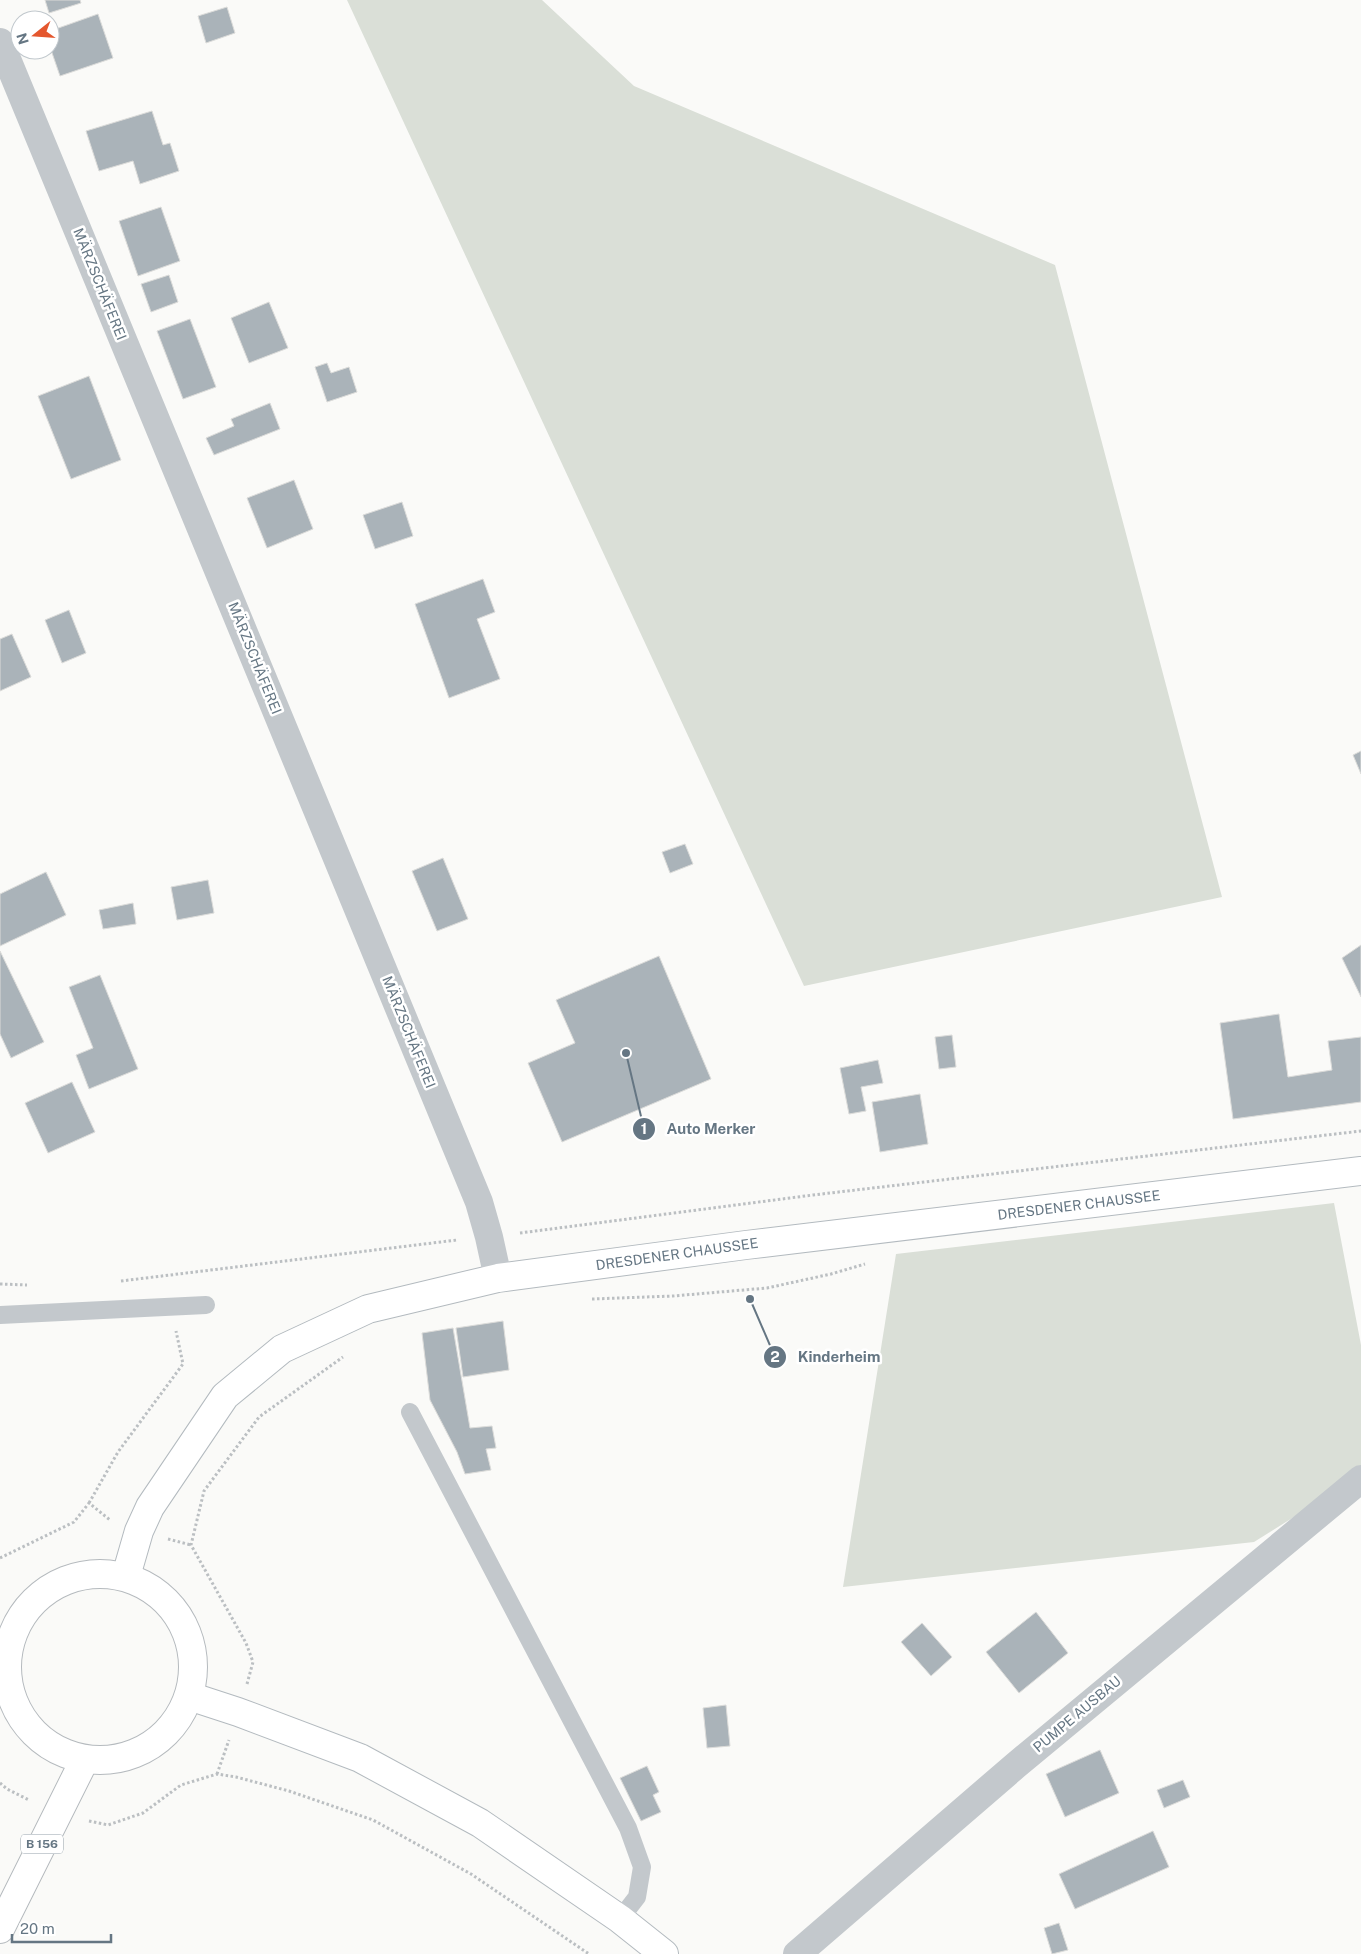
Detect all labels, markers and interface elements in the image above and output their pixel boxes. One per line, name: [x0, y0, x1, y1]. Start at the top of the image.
north arrow: [10, 10, 60, 60]
text: N: [13, 31, 32, 46]
street label: MÄRZSCHÄFEREI: [70, 225, 132, 342]
street label: MÄRZSCHÄFEREI: [225, 599, 287, 716]
street label: MÄRZSCHÄFEREI: [379, 973, 441, 1090]
callout: Auto Merker: [632, 1114, 766, 1144]
text: 1: [641, 1120, 647, 1137]
text: Auto Merker: [666, 1120, 756, 1137]
street label: DRESDENER CHAUSSEE: [997, 1187, 1161, 1223]
street label: DRESDENER CHAUSSEE: [595, 1235, 759, 1273]
callout: Kinderheim: [762, 1342, 890, 1372]
text: 2: [770, 1348, 780, 1365]
text: Kinderheim: [798, 1348, 880, 1365]
street label: PUMPE AUSBAU: [1030, 1673, 1124, 1755]
road number: B 156: [21, 1835, 63, 1854]
scale bar: [12, 1912, 111, 1944]
text: 20 m: [20, 1920, 55, 1937]

